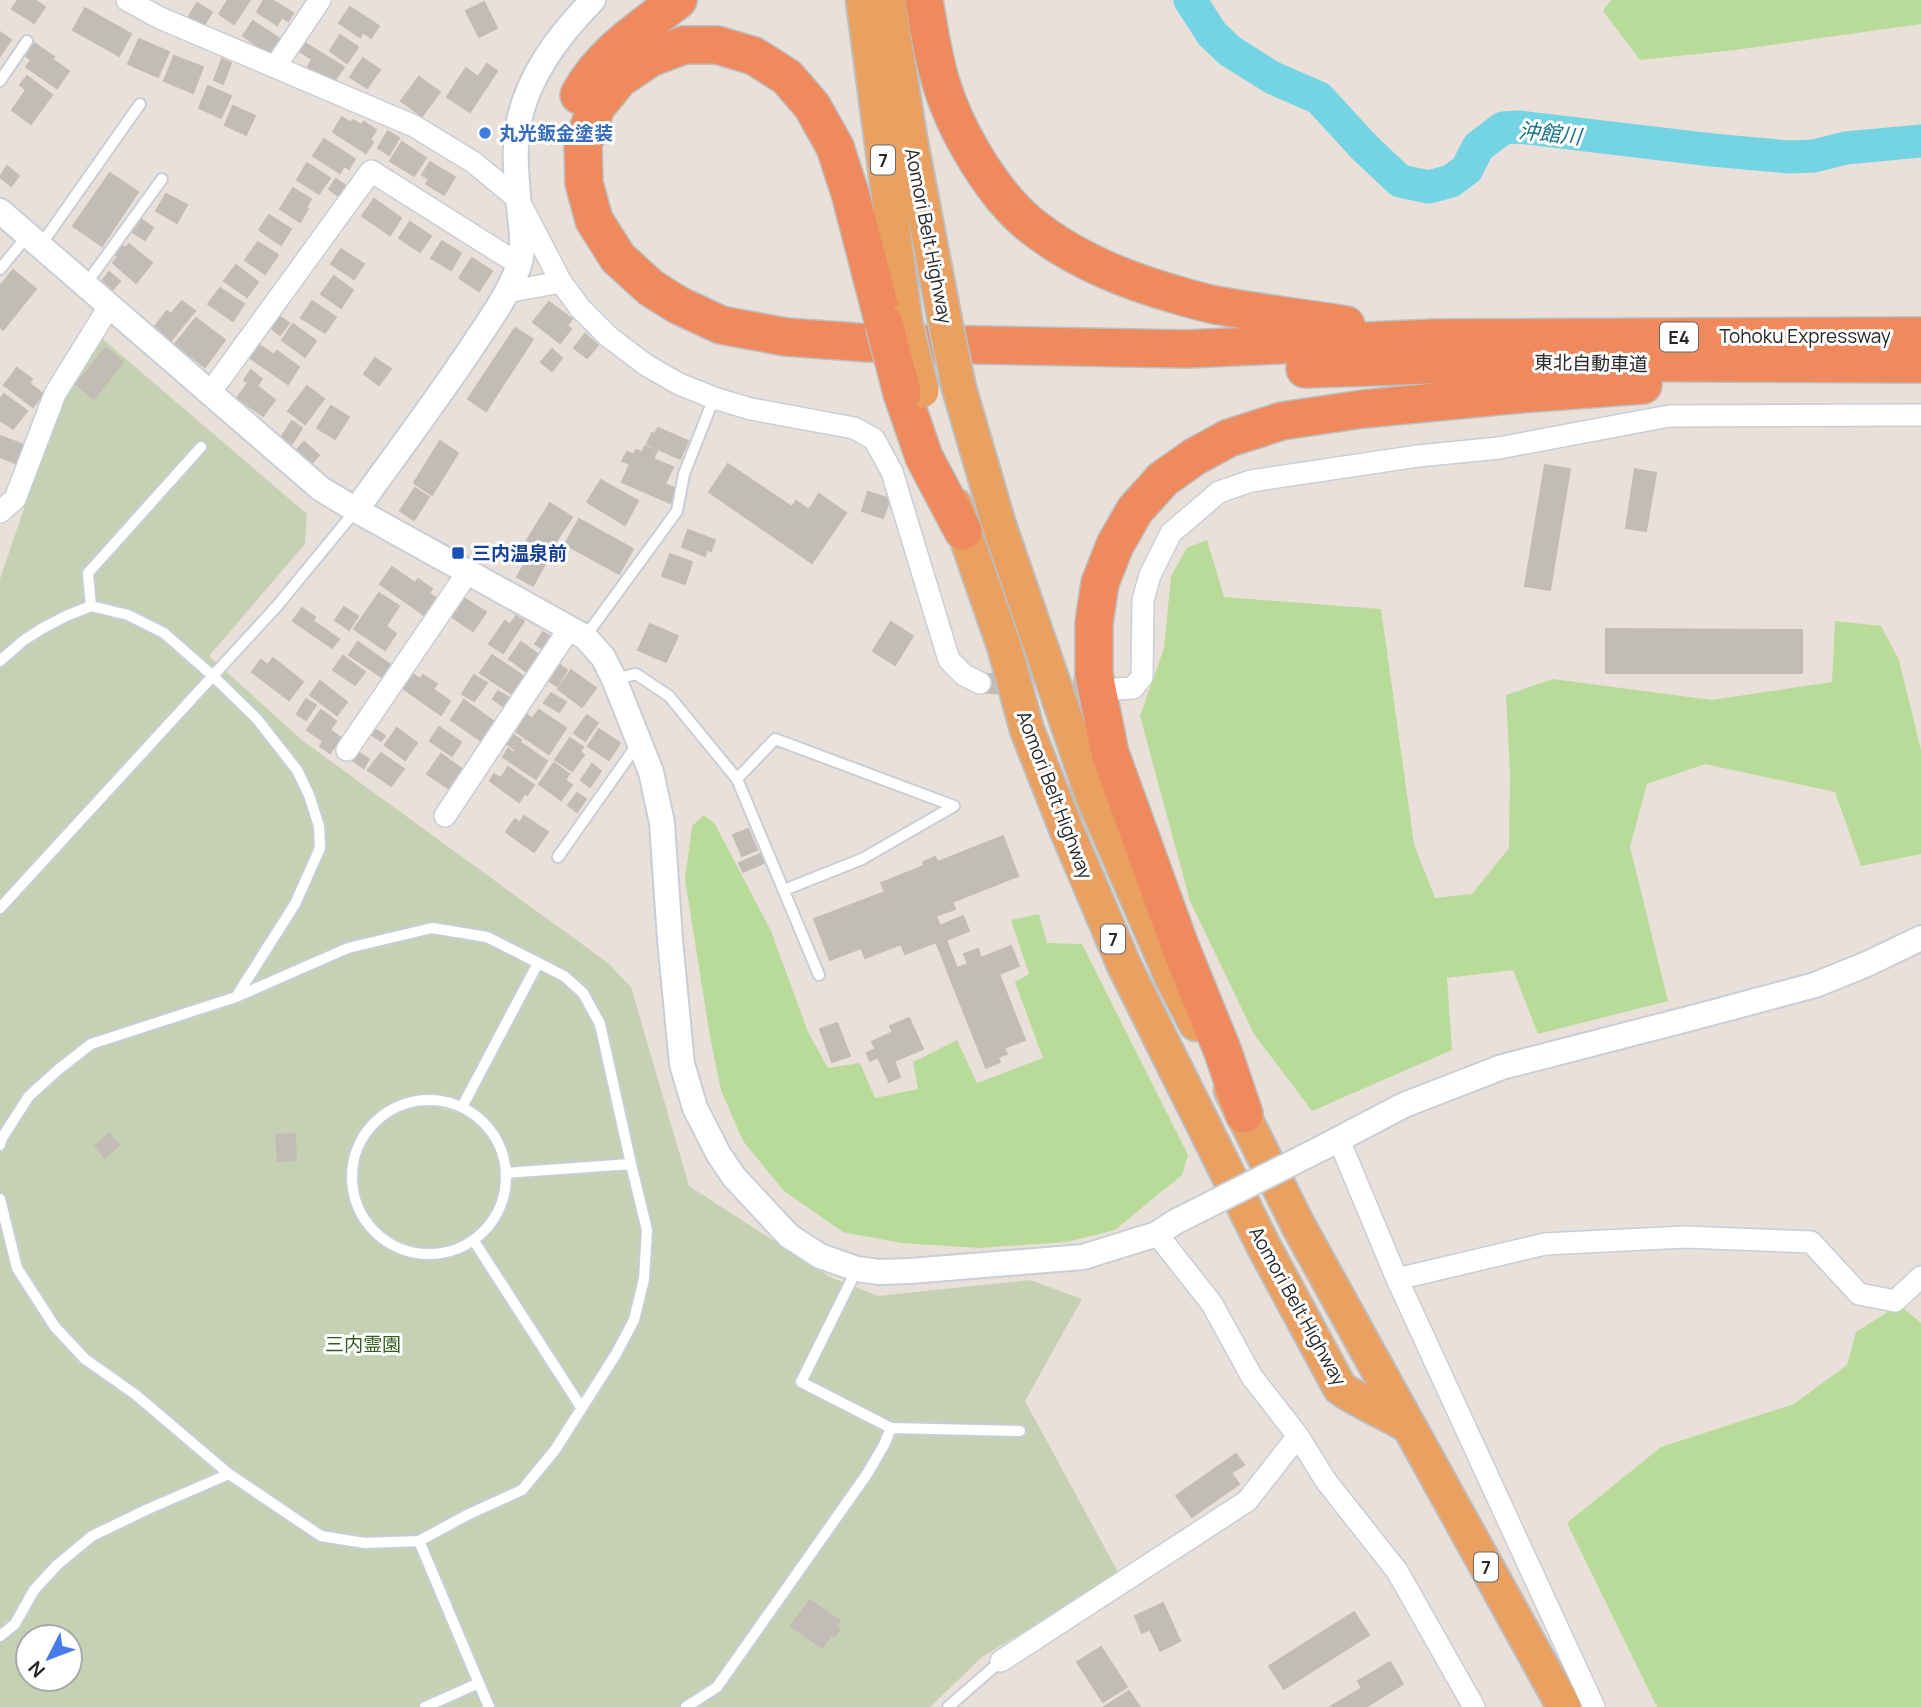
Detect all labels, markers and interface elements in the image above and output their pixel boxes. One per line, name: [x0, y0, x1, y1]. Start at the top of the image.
water label: 沖館川: [1517, 116, 1585, 150]
place label: 丸光鈑金塗装: [499, 120, 613, 146]
marker: 丸光鈑金塗装: [477, 125, 493, 141]
road number: 7: [871, 146, 895, 174]
street label: Aomori Belt Highway: [899, 146, 959, 326]
road number: E4: [1660, 323, 1698, 352]
street label: Tohoku Expressway: [1719, 323, 1891, 349]
street label: 東北自動車道: [1534, 349, 1648, 377]
place label: 三内温泉前: [472, 540, 567, 566]
marker: 三内温泉前: [450, 545, 466, 561]
street label: Aomori Belt Highway: [1011, 707, 1099, 883]
road number: 7: [1101, 924, 1125, 954]
street label: Aomori Belt Highway: [1243, 1222, 1353, 1390]
park label: 三内霊園: [325, 1331, 401, 1357]
road number: 7: [1474, 1552, 1498, 1582]
north arrow: [14, 1623, 84, 1693]
text: N: [22, 1656, 51, 1683]

